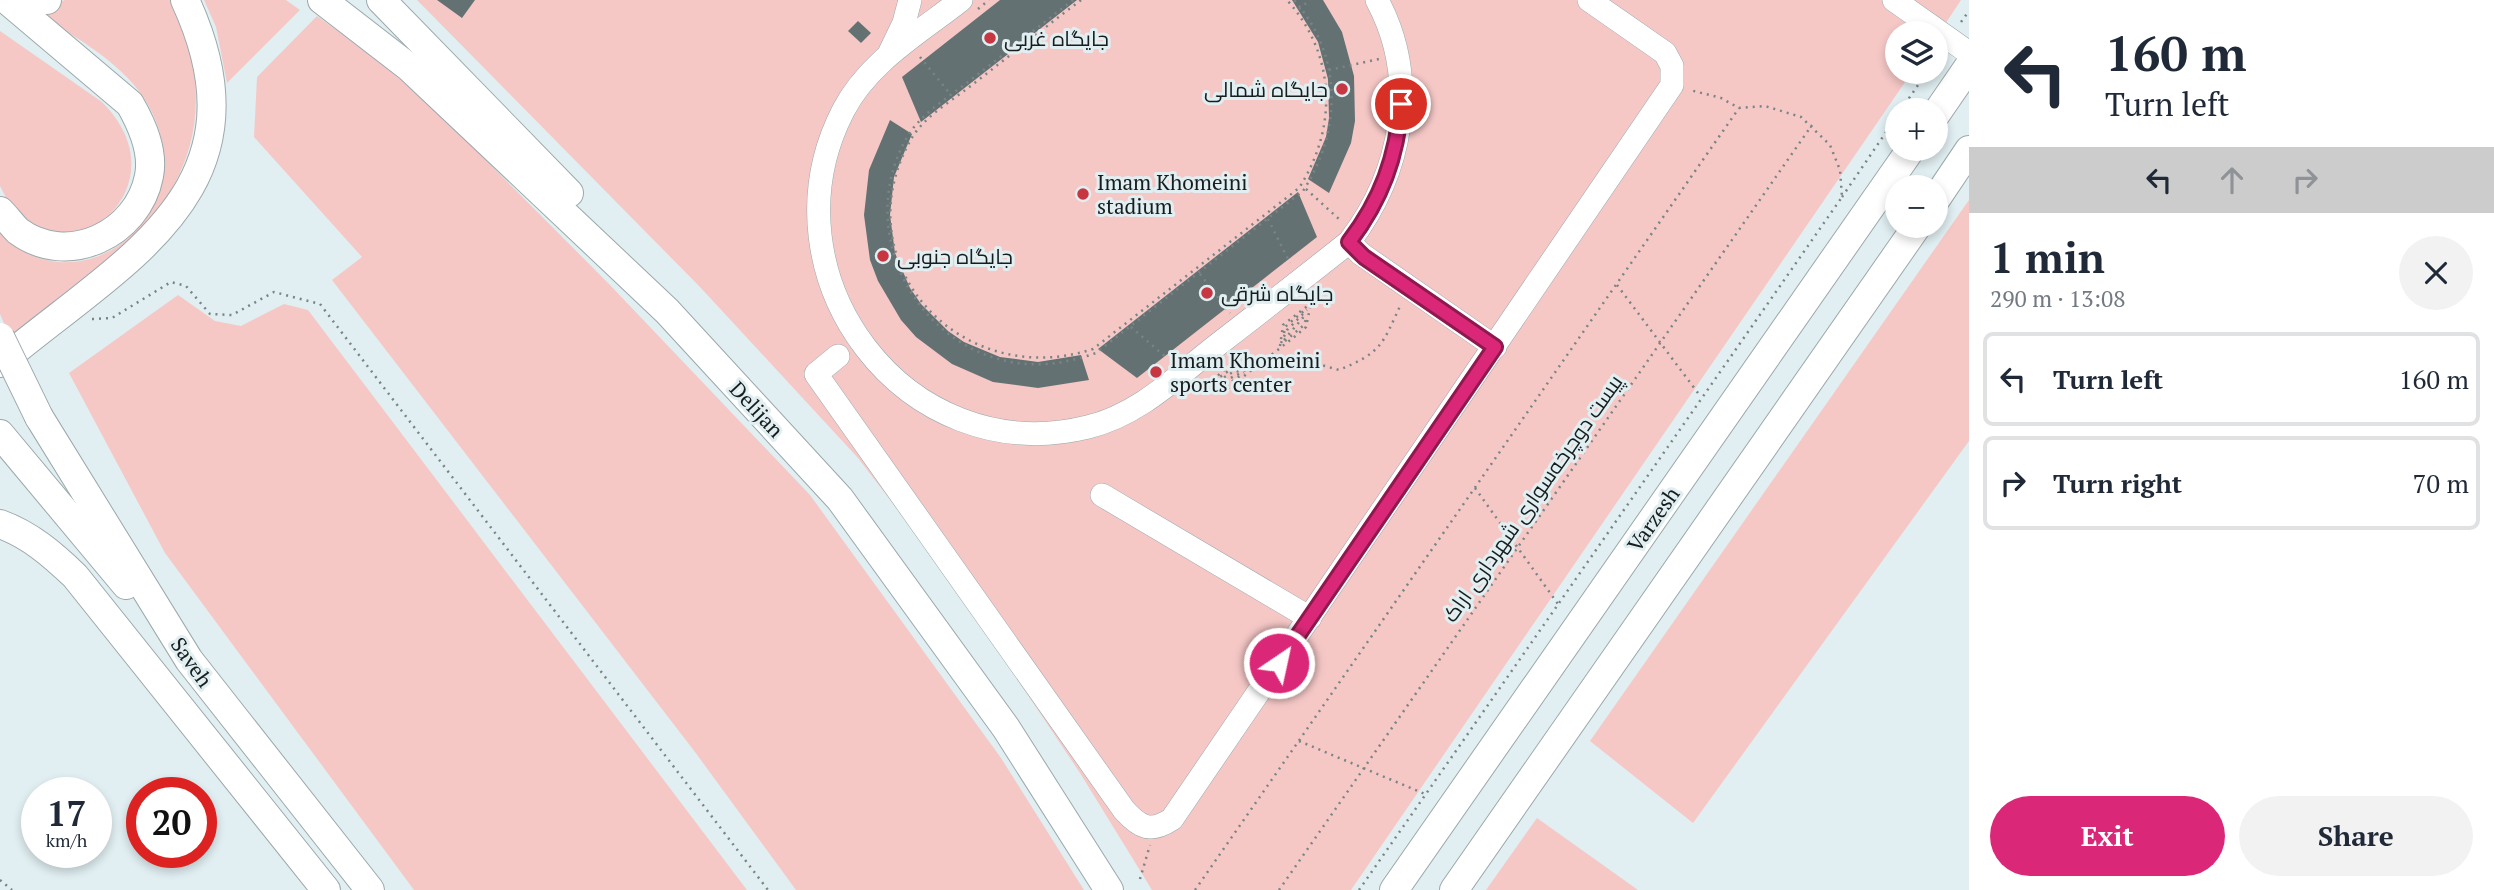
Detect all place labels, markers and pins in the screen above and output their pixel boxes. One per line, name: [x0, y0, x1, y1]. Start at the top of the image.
place label: جایگاه غربی: [1004, 24, 1109, 52]
marker: جایگاه غربی: [982, 30, 998, 46]
pin: [1371, 74, 1431, 134]
place label: جایگاه شمالی: [1204, 75, 1328, 103]
marker: جایگاه شمالی: [1334, 81, 1350, 97]
place label: Imam Khomeini stadium: [1097, 168, 1248, 220]
marker: Imam Khomeini stadium: [1075, 186, 1091, 202]
place label: جایگاه جنوبی: [897, 242, 1013, 270]
marker: جایگاه جنوبی: [875, 248, 891, 264]
place label: جایگاه شرقی: [1221, 279, 1333, 307]
marker: جایگاه شرقی: [1199, 285, 1215, 301]
place label: Imam Khomeini sports center: [1170, 346, 1321, 398]
marker: Imam Khomeini sports center: [1148, 364, 1164, 380]

